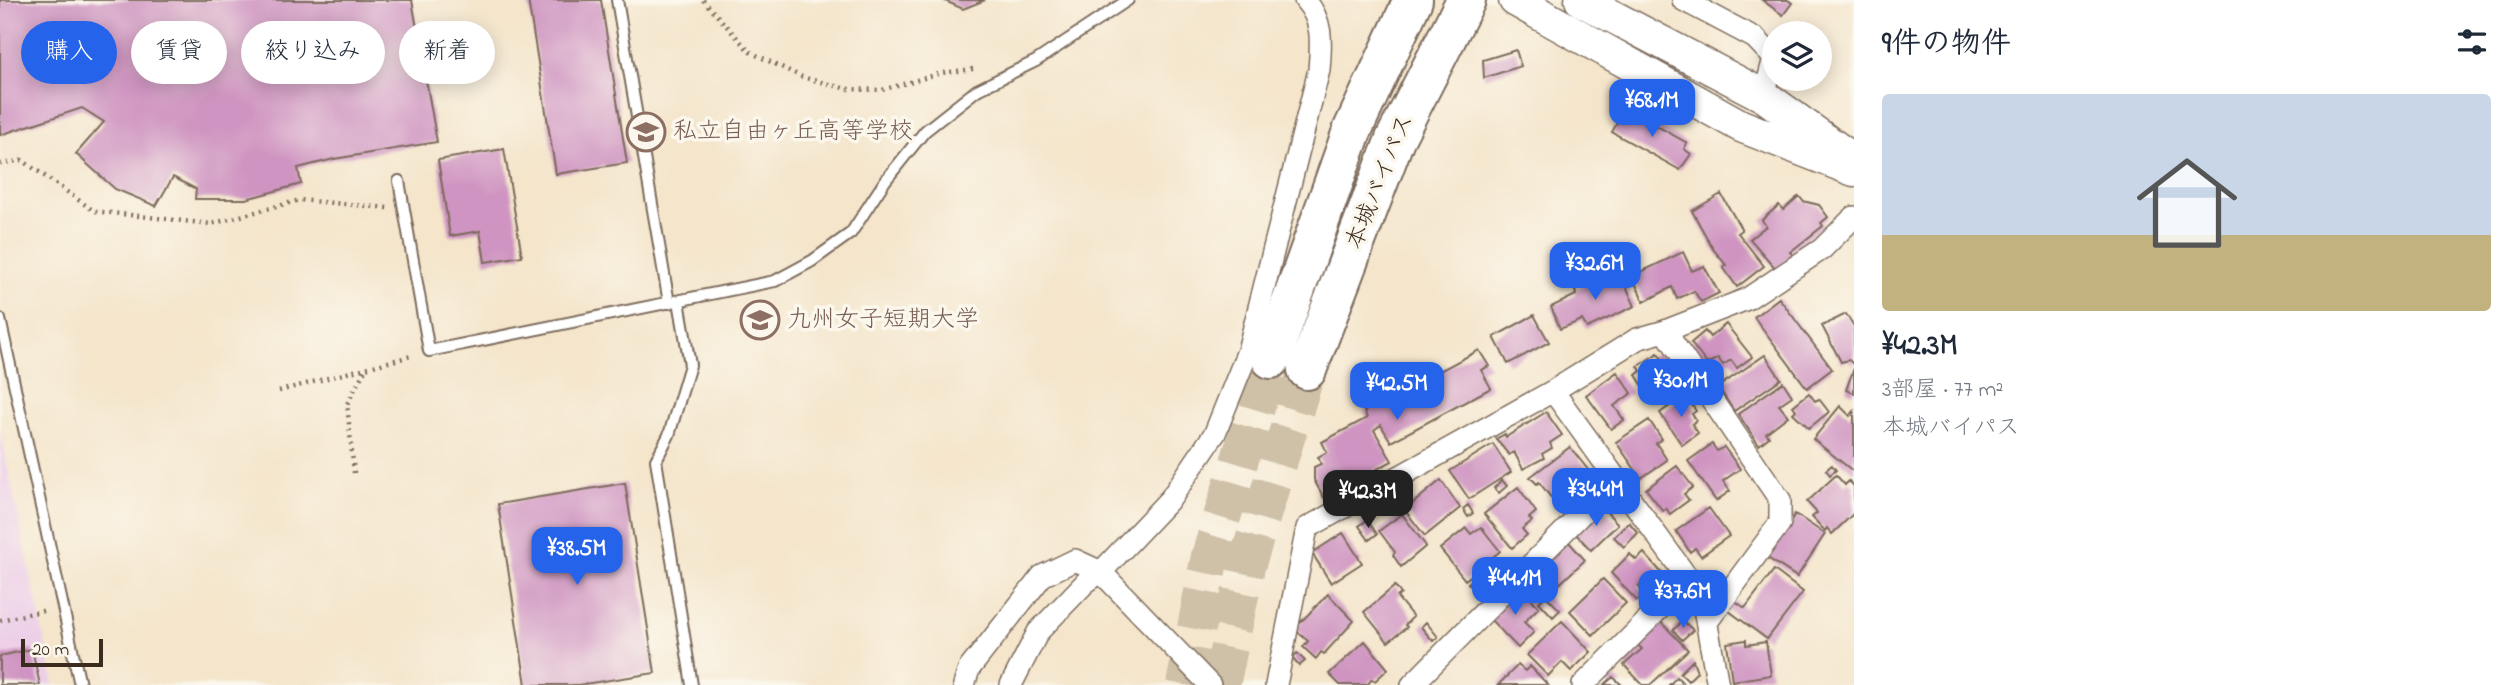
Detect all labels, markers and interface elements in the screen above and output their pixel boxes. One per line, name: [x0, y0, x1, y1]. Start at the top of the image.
chip: 購入: [21, 21, 117, 84]
chip: 賃貸: [131, 21, 227, 84]
chip: 絞り込み: [241, 21, 385, 84]
chip: 新着: [399, 21, 495, 84]
map controls: [1762, 21, 1832, 91]
button: layers: [1762, 21, 1832, 91]
text: 9件の物件: [1882, 23, 2011, 67]
icon: filters: [2453, 23, 2491, 61]
pin: ¥68.1M: [1595, 80, 1709, 139]
text: ¥68.1M: [1625, 85, 1679, 118]
street label: 本城バイパス: [1338, 109, 1424, 255]
school or university icon: 私立自由ヶ丘高等学校: [625, 111, 667, 153]
place label: 私立自由ヶ丘高等学校: [673, 115, 913, 150]
icon: home: [2124, 140, 2250, 266]
pin: ¥32.6M: [1538, 243, 1652, 302]
text: ¥32.6M: [1566, 248, 1624, 281]
school or university icon: 九州女子短期大学: [739, 299, 781, 341]
place label: 九州女子短期大学: [787, 303, 979, 338]
text: ¥42.3M: [1882, 325, 1958, 369]
pin: ¥30.1M: [1624, 360, 1738, 419]
pin: ¥42.5M: [1340, 362, 1454, 422]
text: ¥30.1M: [1654, 365, 1708, 398]
text: ¥42.5M: [1366, 368, 1428, 401]
text: 3部屋 · 77 m²: [1882, 374, 2003, 407]
text: 本城バイパス: [1882, 412, 2020, 445]
pin: ¥34.4M: [1539, 468, 1653, 528]
pin: ¥42.3M: [1311, 470, 1425, 530]
text: ¥34.4M: [1568, 474, 1624, 507]
text: ¥42.3M: [1339, 476, 1397, 509]
pin: ¥38.5M: [520, 528, 634, 587]
text: ¥38.5M: [548, 533, 606, 566]
pin: ¥44.1M: [1458, 558, 1572, 617]
text: ¥44.1M: [1488, 563, 1542, 596]
pin: ¥37.6M: [1626, 570, 1740, 630]
text: ¥37.6M: [1655, 576, 1711, 609]
scale bar: [21, 636, 103, 668]
text: 20 m: [32, 637, 69, 664]

